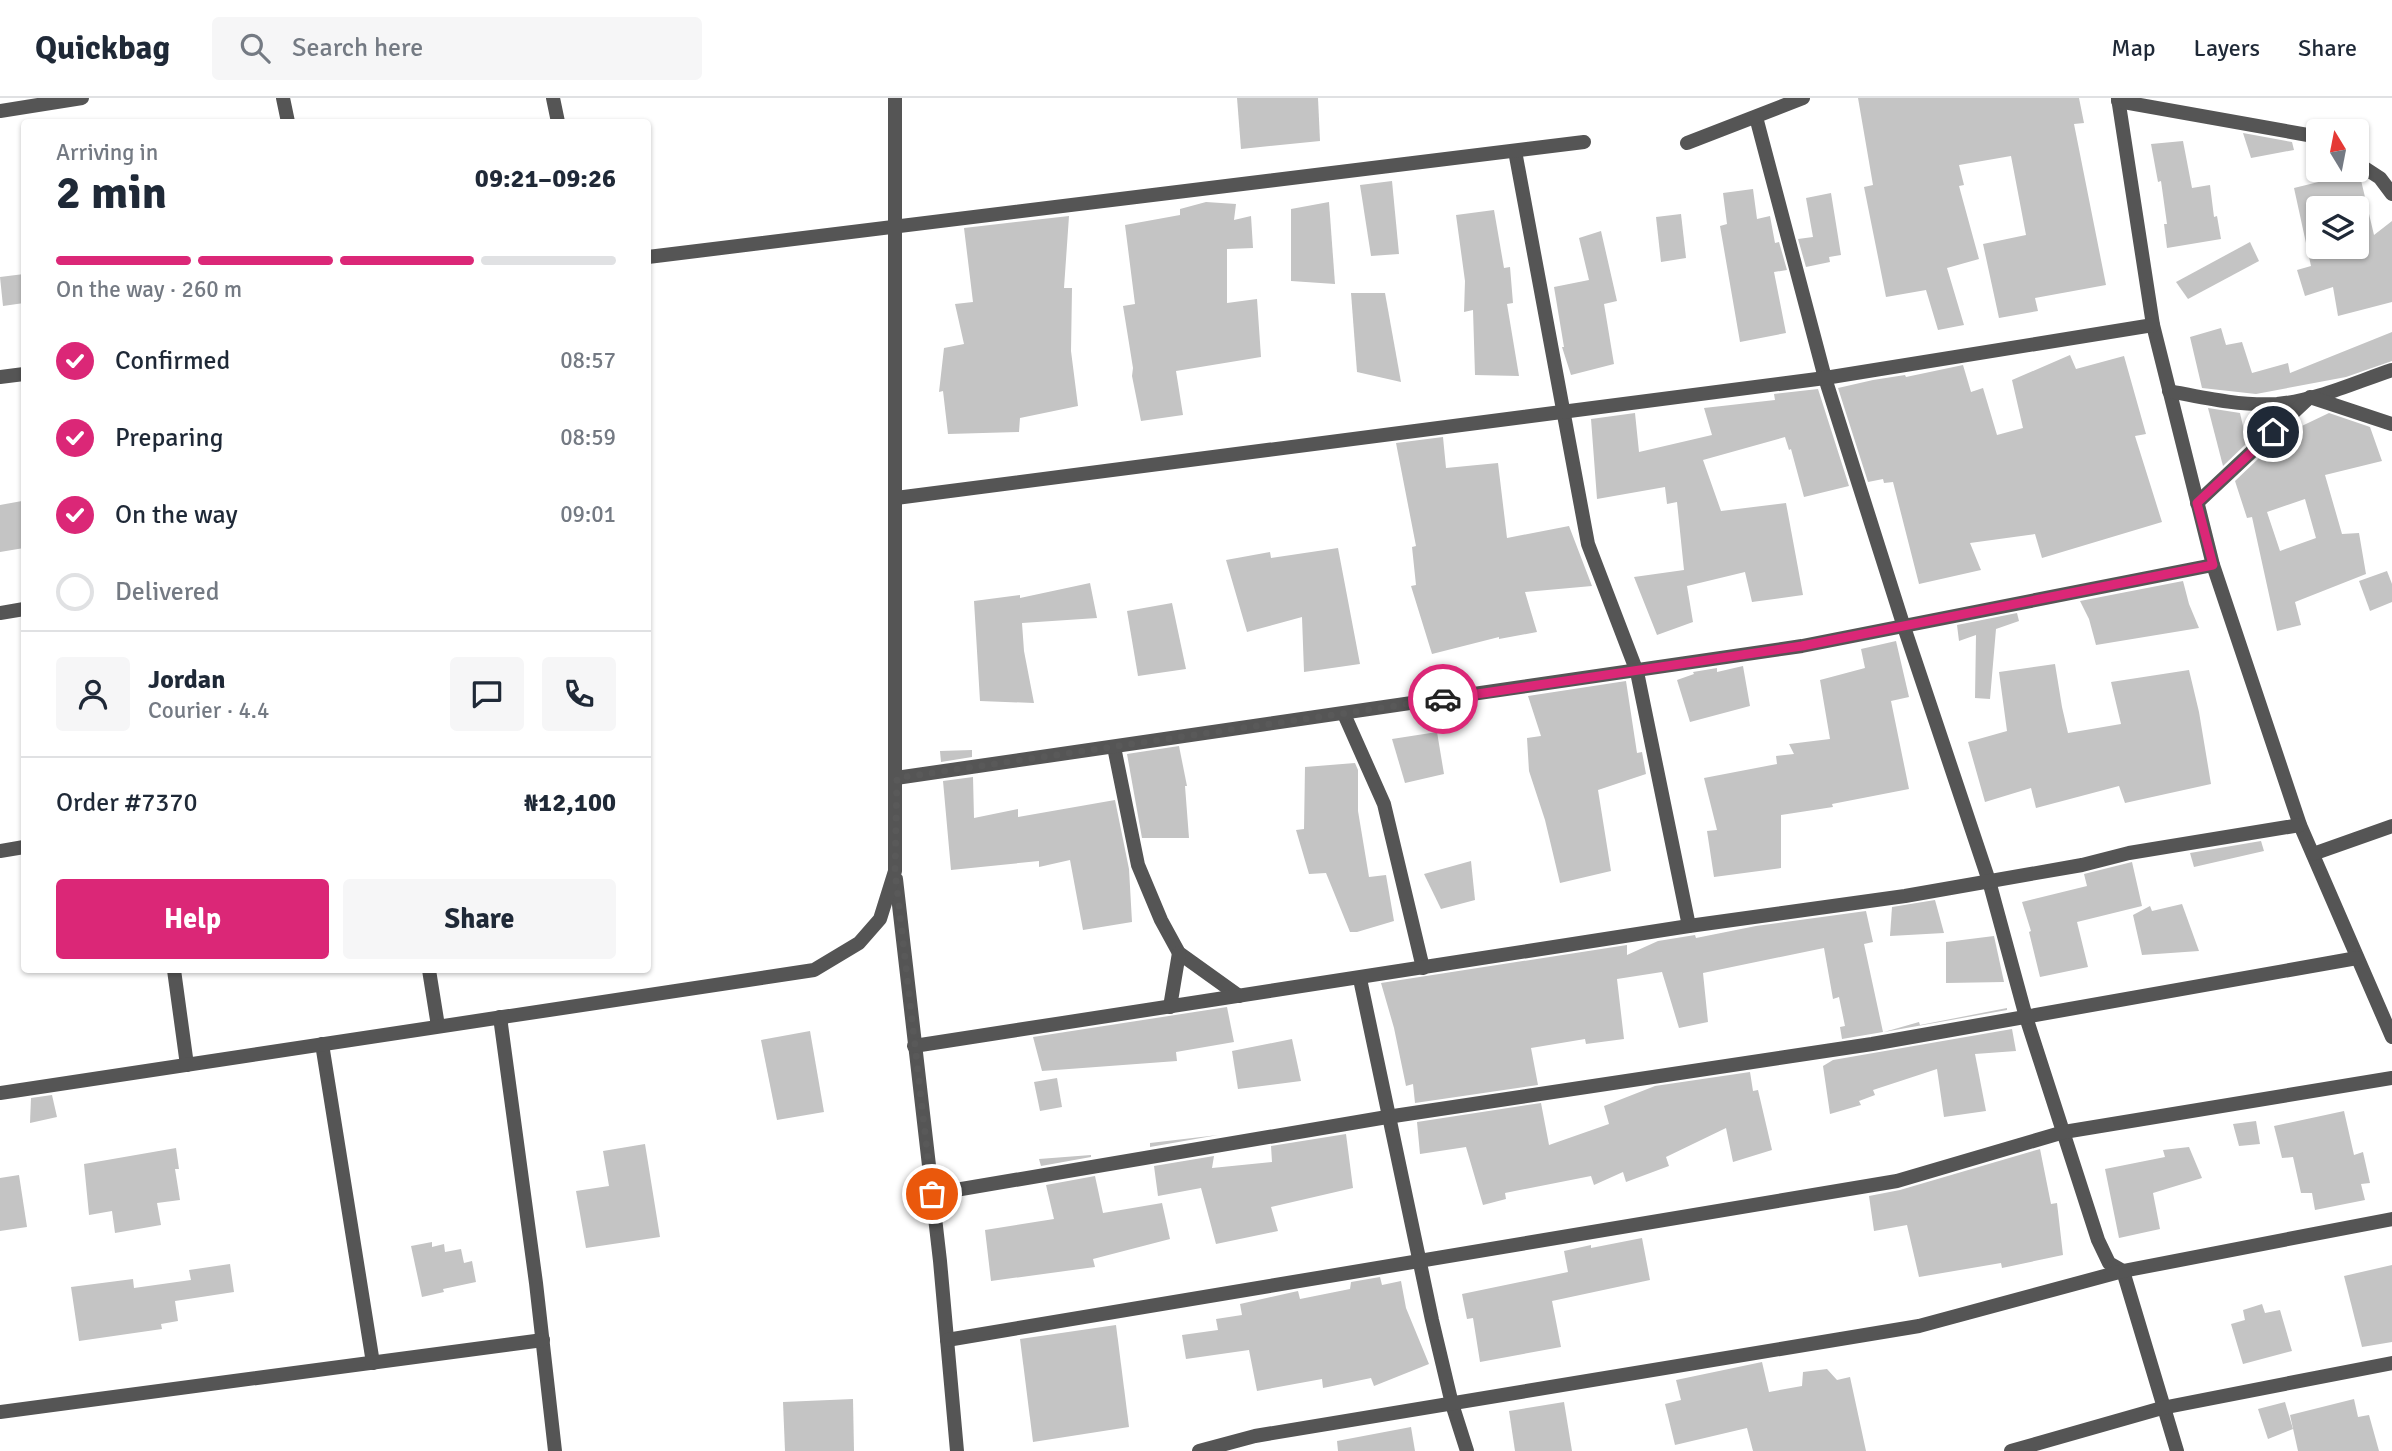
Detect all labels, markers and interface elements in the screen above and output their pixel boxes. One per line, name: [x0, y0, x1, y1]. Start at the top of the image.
search box: [212, 17, 702, 80]
text: Quickbag: [35, 28, 170, 69]
icon: search: [236, 29, 274, 67]
text: Search here: [292, 32, 423, 64]
text: Map: [2111, 33, 2156, 63]
text: Layers: [2194, 33, 2260, 63]
text: Share: [2298, 33, 2357, 63]
north arrow: [2306, 119, 2370, 182]
map controls: [2306, 119, 2369, 259]
text: Arriving in: [56, 138, 158, 167]
text: 09:21–09:26: [475, 163, 616, 195]
text: 2 min: [56, 165, 167, 221]
button: layers: [2306, 196, 2369, 259]
text: On the way · 260 m: [56, 275, 242, 304]
icon: check: [56, 342, 94, 380]
text: Confirmed: [115, 345, 230, 377]
text: 08:57: [560, 346, 616, 375]
pin: [2243, 402, 2303, 462]
icon: home: [2254, 413, 2292, 451]
icon: check: [56, 419, 94, 457]
text: Preparing: [115, 422, 223, 454]
text: 08:59: [560, 423, 616, 452]
icon: check: [56, 496, 94, 534]
text: On the way: [115, 499, 238, 531]
text: 09:01: [560, 500, 616, 529]
text: Delivered: [115, 576, 220, 608]
button: person: [56, 657, 130, 731]
button: chat: [450, 657, 524, 731]
button: phone: [542, 657, 616, 731]
text: Jordan: [148, 664, 225, 696]
courier: [1408, 664, 1478, 734]
icon: car: [1424, 680, 1462, 718]
text: Courier · 4.4: [148, 696, 269, 725]
text: Order #7370: [56, 787, 197, 819]
text: ₦12,100: [524, 787, 616, 819]
button: Help: [56, 879, 329, 959]
button: Share: [343, 879, 616, 959]
pin: [902, 1164, 962, 1224]
icon: bag: [913, 1175, 951, 1213]

